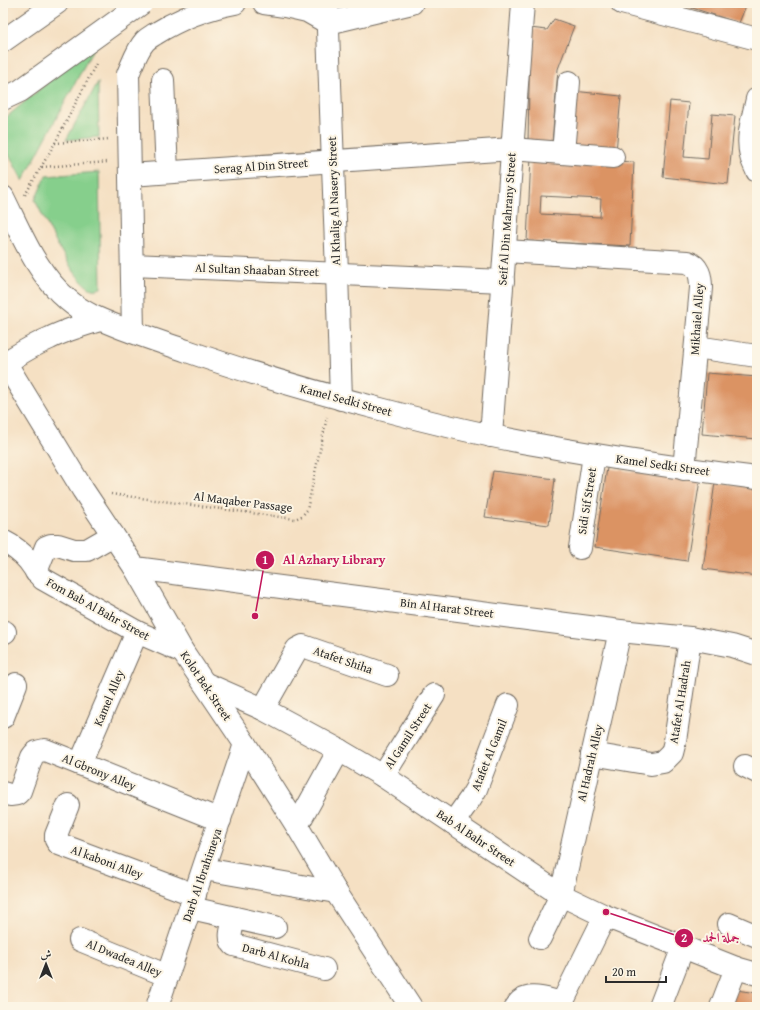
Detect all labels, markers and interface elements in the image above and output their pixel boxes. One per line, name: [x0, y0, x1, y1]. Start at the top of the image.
street label: Al Khalig Al Nasery Street: [323, 135, 344, 266]
street label: Seif Al Din Mahrany Street: [493, 151, 520, 286]
street label: Serag Al Din Street: [213, 154, 309, 177]
street label: Al Sultan Shaaban Street: [195, 259, 320, 280]
street label: Mikhaiel Alley: [685, 282, 708, 356]
street label: Kamel Sedki Street: [298, 379, 395, 420]
street label: Kamel Sedki Street: [615, 450, 712, 480]
street label: Sidi Sif Street: [573, 465, 600, 536]
street label: Al Maqaber Passage: [193, 487, 294, 516]
callout: Al Azhary Library: [255, 547, 394, 572]
text: Al Azhary Library: [283, 550, 386, 569]
text: 1: [262, 551, 268, 568]
street label: Fom Bab Al Bahr Street: [44, 573, 154, 644]
street label: Bin Al Harat Street: [399, 593, 496, 622]
street label: Atafet Shiha: [311, 641, 376, 678]
street label: Kolot Bek Street: [177, 647, 237, 725]
street label: Atafet Al Hadrah: [665, 659, 695, 745]
street label: Kamel Alley: [89, 667, 128, 729]
street label: Al Gamil Street: [380, 699, 436, 772]
street label: Atafet Al Gamil: [466, 716, 511, 793]
street label: Al Hadrah Alley: [572, 723, 607, 803]
street label: Al Gbrony Alley: [60, 749, 139, 794]
street label: Bab Al Bahr Street: [433, 805, 520, 871]
street label: Darb Al Ibrahimeya: [178, 826, 226, 924]
street label: Al kaboni Alley: [69, 841, 146, 882]
callout: جملة الحمد: [674, 925, 747, 950]
text: جملة الحمد: [702, 928, 740, 947]
text: 2: [681, 929, 687, 946]
street label: Al Dwadea Alley: [84, 935, 165, 981]
street label: Darb Al Kohla: [241, 938, 312, 973]
north arrow: [26, 944, 66, 984]
text: ش: [41, 946, 52, 962]
scale bar: [606, 958, 666, 984]
text: 20 m: [612, 963, 636, 980]

